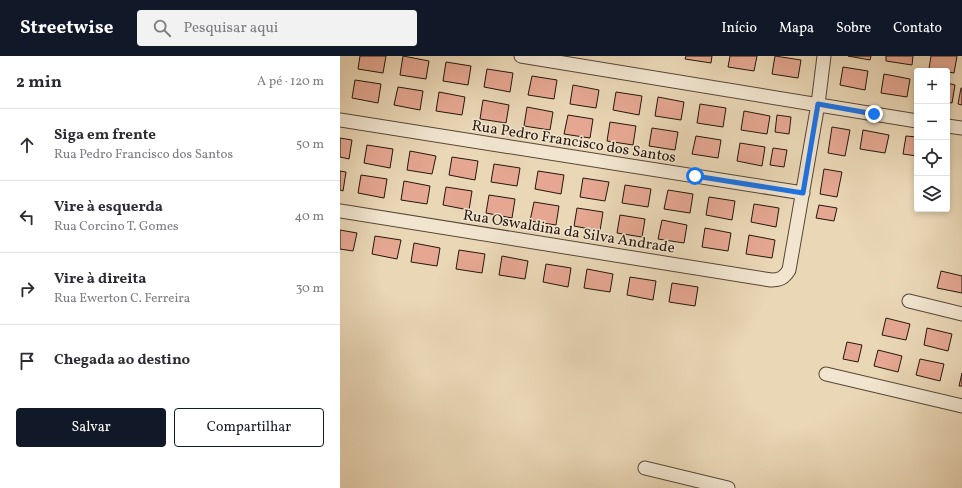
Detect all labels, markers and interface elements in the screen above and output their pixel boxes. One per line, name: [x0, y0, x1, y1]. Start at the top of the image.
search box: [137, 10, 417, 46]
text: Streetwise: [20, 15, 113, 41]
icon: search: [151, 17, 173, 39]
text: Pesquisar aqui: [183, 18, 278, 39]
text: Início: [721, 19, 757, 38]
text: Mapa: [779, 19, 814, 38]
text: Sobre: [836, 19, 871, 38]
text: Contato: [893, 19, 942, 38]
map controls: [914, 68, 950, 212]
button: +: [914, 68, 950, 104]
text: 2 min: [16, 71, 62, 94]
text: A pé · 120 m: [257, 73, 324, 91]
button: −: [914, 104, 950, 140]
route end: [865, 105, 883, 123]
street label: Rua Pedro Francisco dos Santos: [470, 116, 677, 169]
text: Siga em frente: [54, 125, 156, 146]
icon: ahead: [16, 134, 38, 156]
text: 50 m: [296, 136, 324, 154]
button: locate: [914, 140, 950, 176]
text: Rua Pedro Francisco dos Santos: [54, 146, 233, 164]
route start: [686, 167, 704, 185]
button: layers: [914, 176, 950, 212]
text: Vire à esquerda: [54, 197, 163, 218]
street label: Rua Oswaldina da Silva Andrade: [461, 205, 676, 260]
icon: left: [16, 206, 38, 228]
text: 40 m: [295, 208, 324, 226]
text: Rua Corcino T. Gomes: [54, 218, 179, 236]
text: Vire à direita: [54, 269, 146, 290]
icon: right: [16, 278, 38, 300]
text: 30 m: [296, 280, 324, 298]
text: Rua Ewerton C. Ferreira: [54, 290, 190, 308]
icon: arrive: [16, 350, 38, 372]
text: Chegada ao destino: [54, 350, 190, 371]
button: Salvar: [16, 408, 166, 447]
button: Compartilhar: [174, 408, 324, 447]

